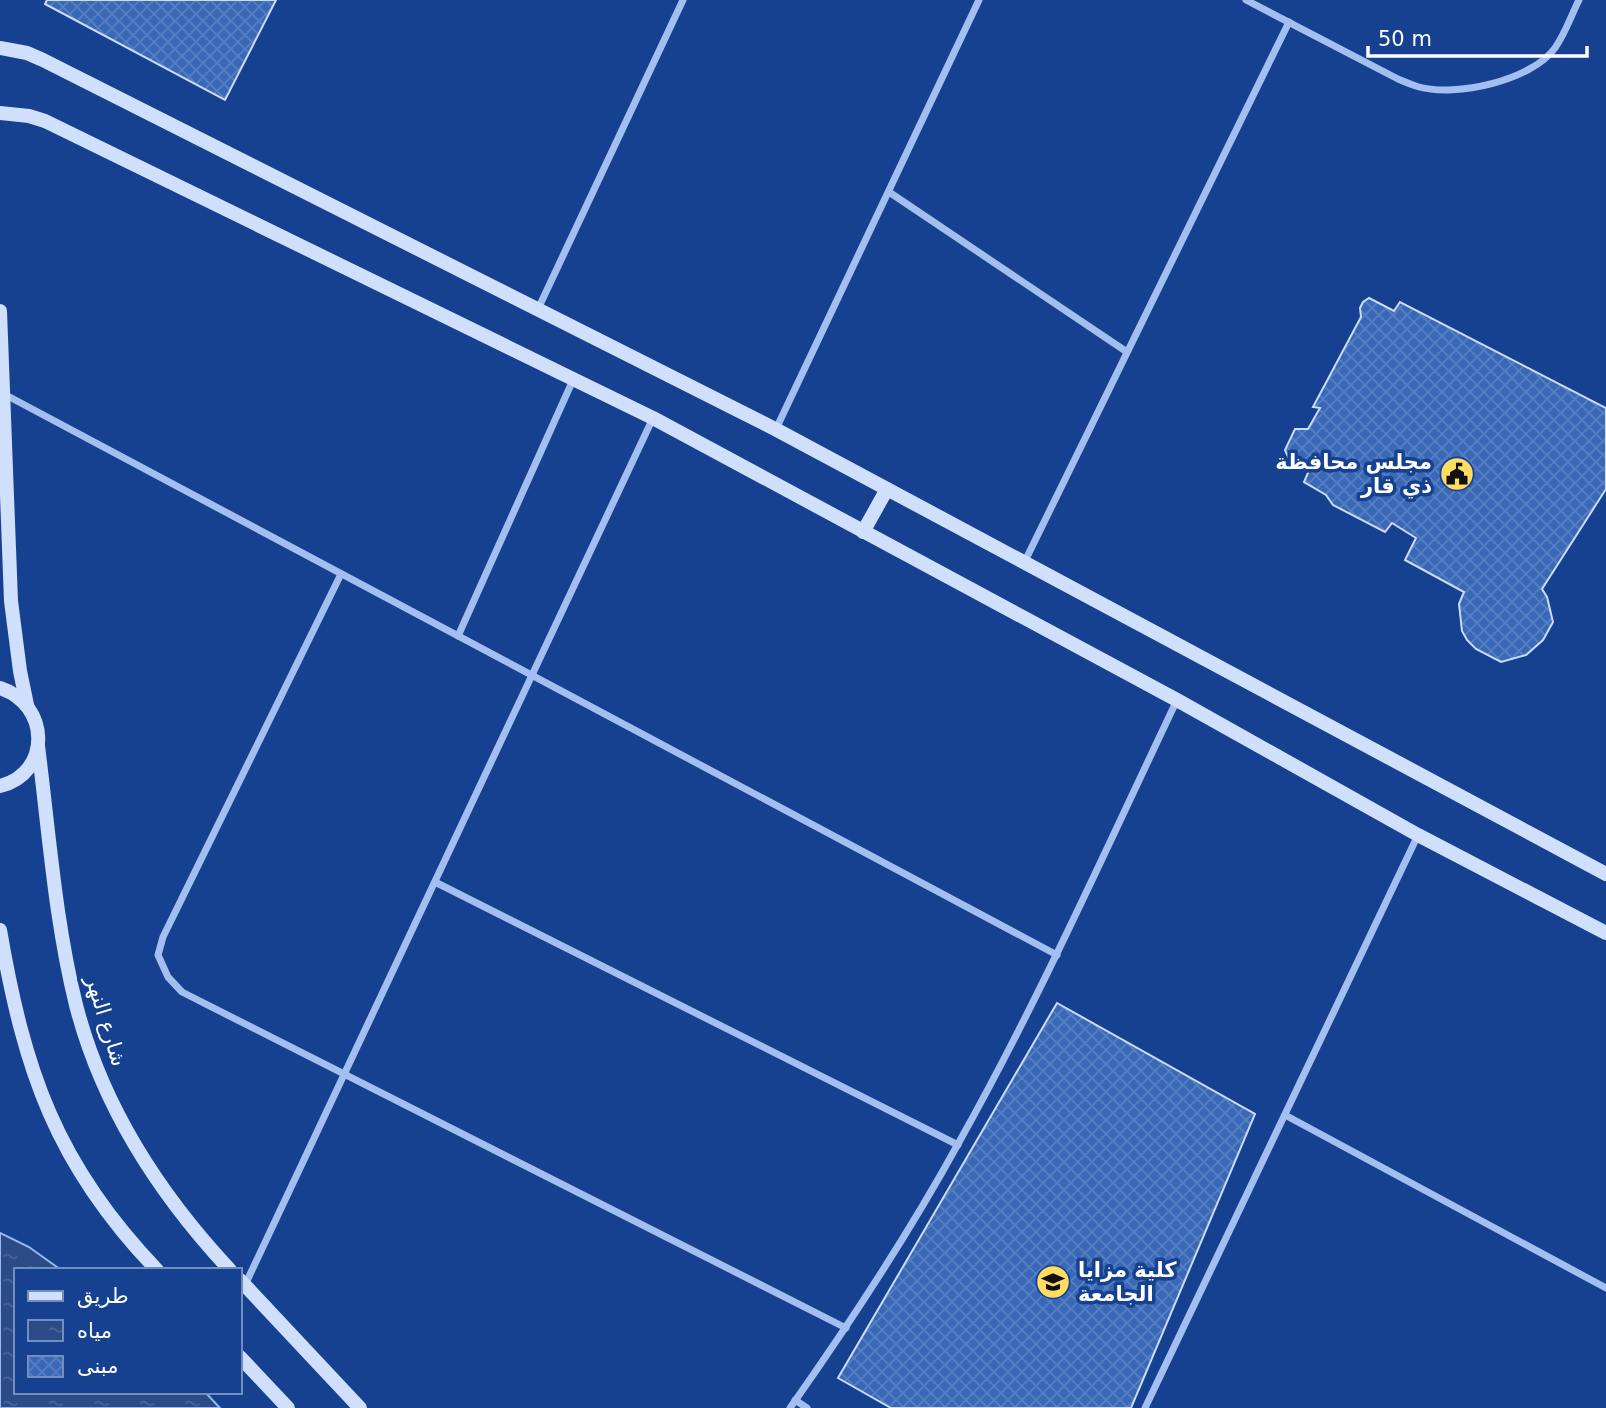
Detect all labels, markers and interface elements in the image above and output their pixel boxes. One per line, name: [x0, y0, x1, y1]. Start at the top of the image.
scale bar: [1368, 14, 1587, 58]
text: 50 m: [1378, 27, 1432, 51]
place label: مجلس محافظة ذي قار: [1275, 450, 1432, 499]
public building icon: مجلس محافظة ذي قار: [1438, 455, 1476, 493]
street label: شارع النهر: [81, 972, 131, 1069]
place label: كلية مزايا الجامعة: [1078, 1258, 1177, 1306]
school or university icon: كلية مزايا الجامعة: [1034, 1263, 1072, 1301]
legend: [14, 1268, 242, 1394]
text: طريق: [77, 1284, 129, 1308]
text: مياه: [77, 1319, 112, 1343]
text: مبنى: [77, 1354, 118, 1378]

